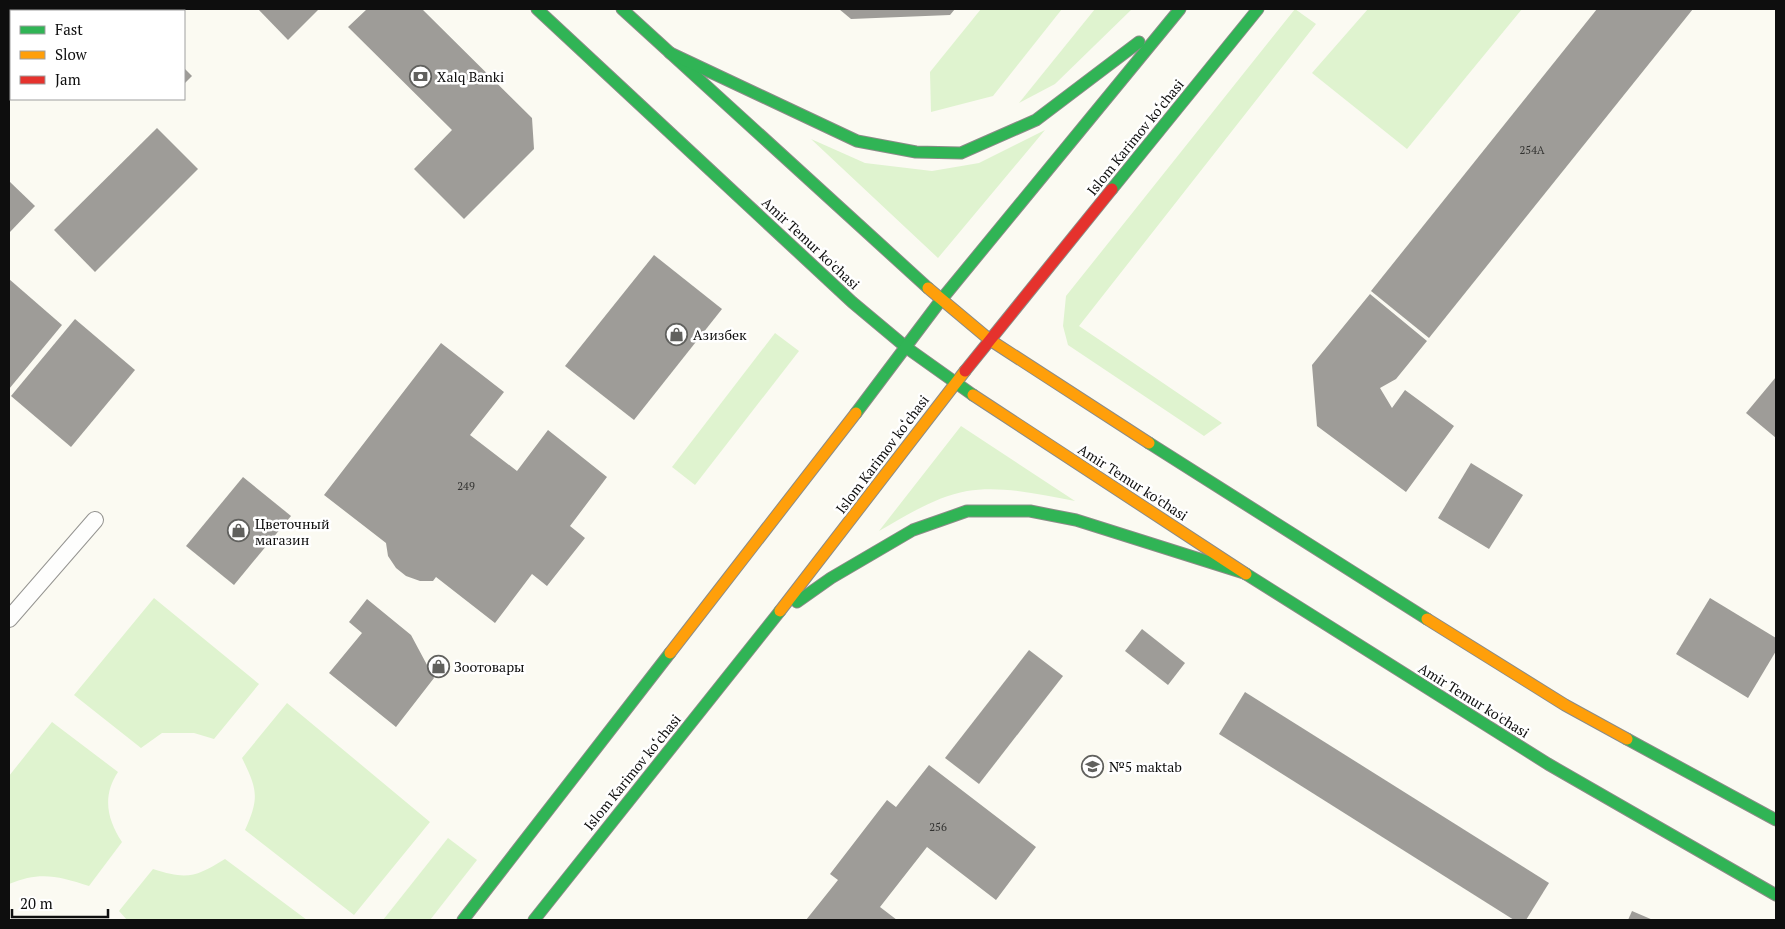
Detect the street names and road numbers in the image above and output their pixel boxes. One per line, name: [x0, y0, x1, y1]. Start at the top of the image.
street label: Islom Karimov ko‘chasi: [1082, 75, 1188, 199]
street label: Amir Temur ko'chasi: [758, 193, 864, 293]
street label: Islom Karimov ko‘chasi: [831, 391, 933, 517]
street label: Amir Temur ko'chasi: [1074, 439, 1192, 525]
street label: Amir Temur ko'chasi: [1415, 658, 1533, 742]
street label: Islom Karimov ko‘chasi: [579, 710, 685, 834]

